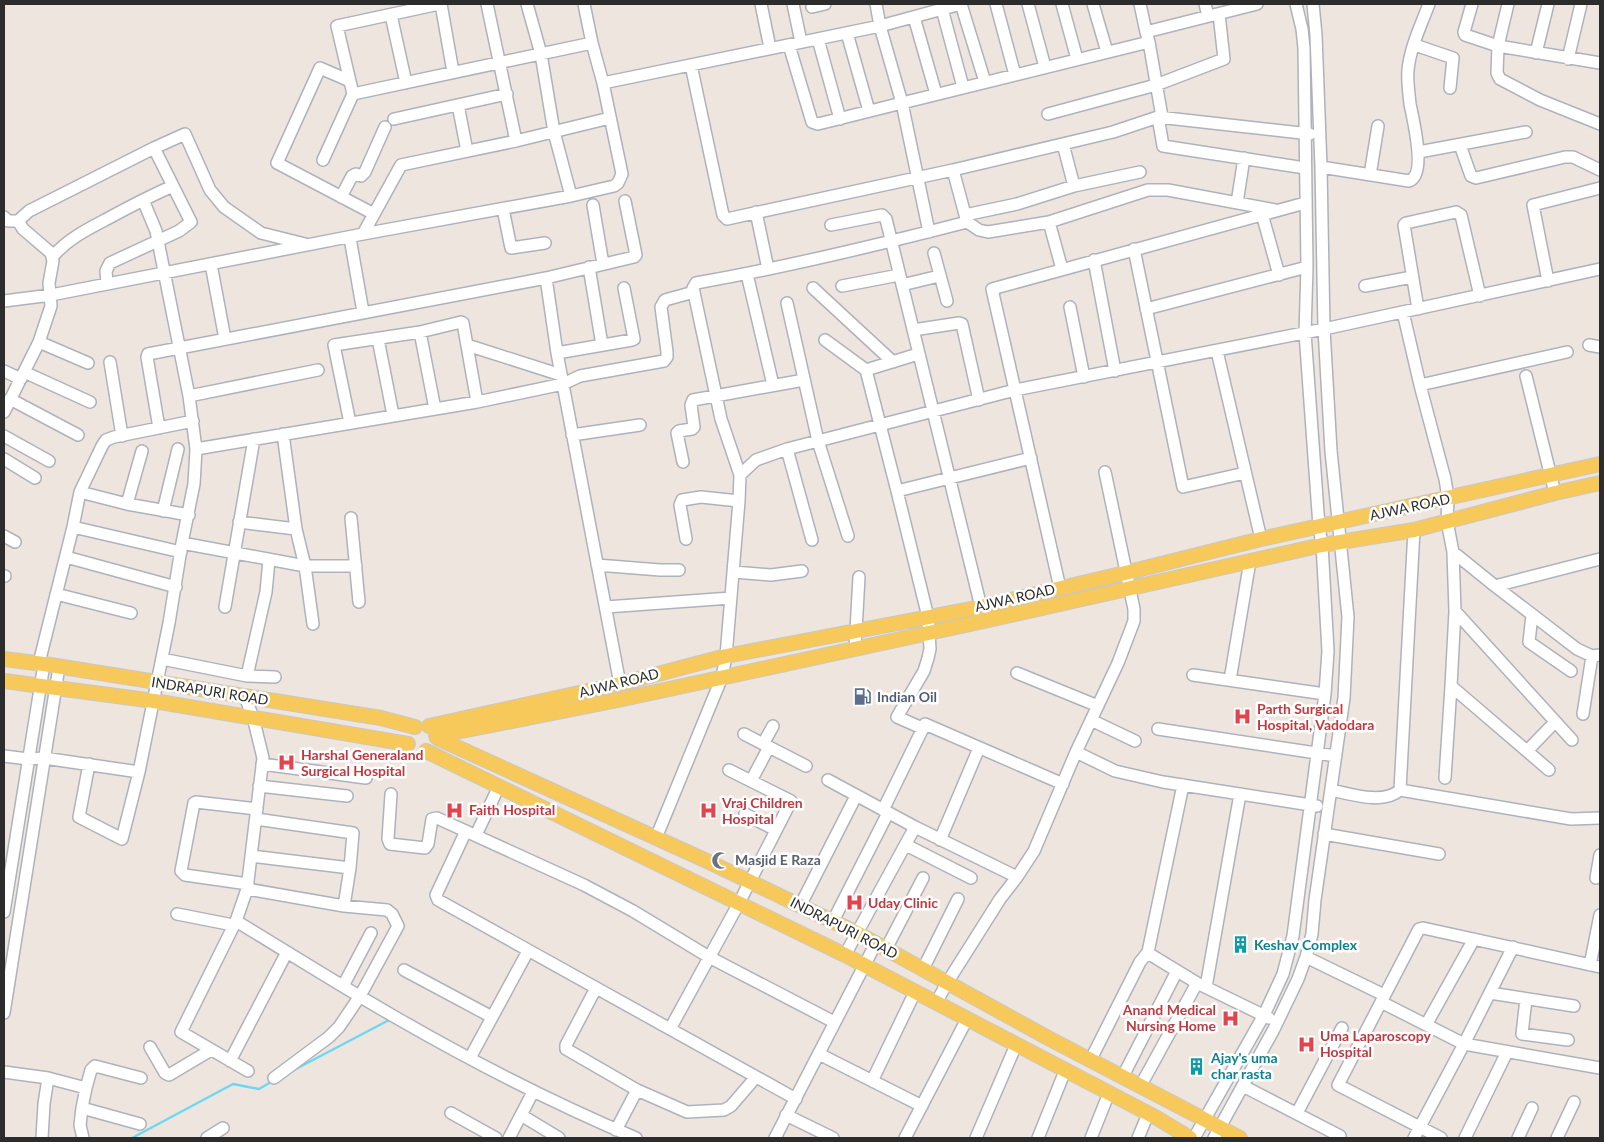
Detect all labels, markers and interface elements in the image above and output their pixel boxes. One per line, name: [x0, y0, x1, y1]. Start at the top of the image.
street label: AJWA ROAD: [1368, 490, 1452, 523]
street label: AJWA ROAD: [973, 580, 1057, 615]
street label: AJWA ROAD: [577, 664, 661, 701]
street label: INDRAPURI ROAD: [150, 673, 270, 708]
fuel station icon: Indian Oil: [853, 687, 873, 707]
place label: Indian Oil: [877, 688, 937, 705]
place label: Parth Surgical Hospital, Vadodara: [1257, 700, 1374, 733]
hospital icon: Parth Surgical Hospital, Vadodara: [1233, 707, 1253, 727]
place label: Harshal Generaland Surgical Hospital: [301, 746, 424, 779]
hospital icon: Harshal Generaland Surgical Hospital: [277, 753, 297, 773]
place label: Vraj Children Hospital: [721, 794, 803, 827]
hospital icon: Faith Hospital: [445, 800, 465, 820]
place label: Faith Hospital: [469, 801, 555, 818]
hospital icon: Vraj Children Hospital: [698, 801, 718, 821]
mosque icon: Masjid E Raza: [711, 850, 731, 870]
place label: Masjid E Raza: [735, 851, 821, 868]
street label: INDRAPURI ROAD: [788, 893, 901, 962]
hospital icon: Uday Clinic: [844, 893, 864, 913]
place label: Uday Clinic: [868, 894, 938, 911]
building icon: Keshav Complex: [1230, 935, 1250, 955]
place label: Keshav Complex: [1254, 936, 1358, 953]
place label: Anand Medical Nursing Home: [1122, 1001, 1217, 1034]
hospital icon: Anand Medical Nursing Home: [1220, 1008, 1240, 1028]
place label: Uma Laparoscopy Hospital: [1320, 1027, 1431, 1060]
hospital icon: Uma Laparoscopy Hospital: [1296, 1034, 1316, 1054]
place label: Ajay's uma char rasta: [1210, 1049, 1278, 1082]
building icon: Ajay's uma char rasta: [1187, 1056, 1207, 1076]

